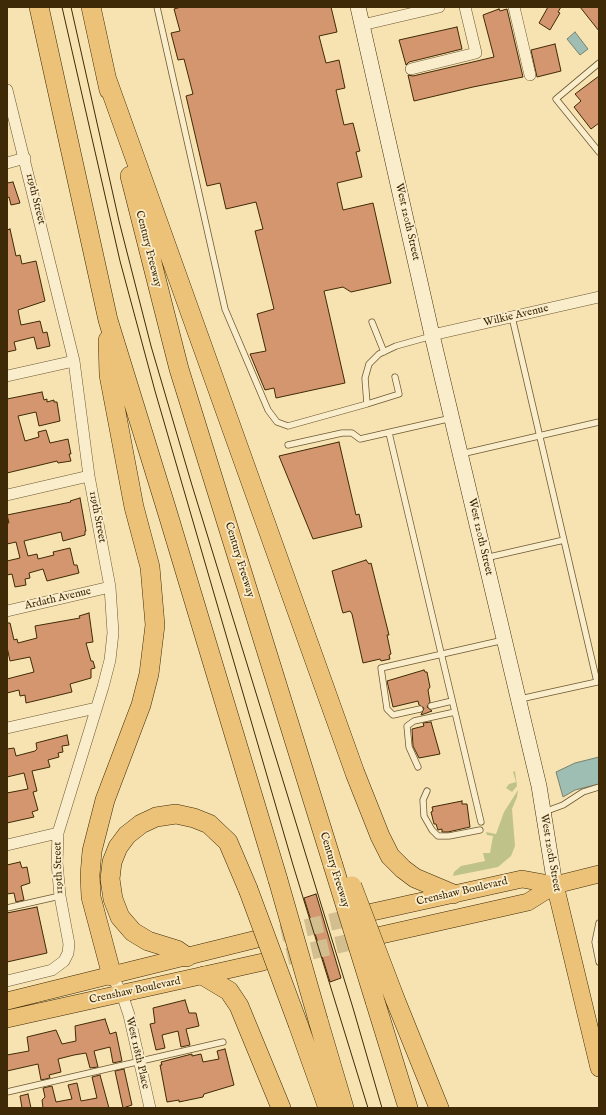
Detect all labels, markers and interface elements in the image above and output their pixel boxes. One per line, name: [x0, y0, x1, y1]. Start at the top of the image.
street label: 119th Street: [22, 172, 48, 226]
street label: West 120th Street: [392, 182, 422, 262]
street label: Century Freeway: [132, 209, 164, 289]
street label: Wilkie Avenue: [482, 302, 550, 330]
street label: 119th Street: [86, 490, 108, 544]
street label: West 120th Street: [465, 497, 495, 577]
street label: Century Freeway: [221, 521, 257, 599]
street label: Ardath Avenue: [24, 585, 92, 613]
street label: West 120th Street: [537, 813, 563, 893]
street label: Century Freeway: [316, 831, 352, 909]
street label: 119th Street: [51, 842, 67, 894]
street label: Crenshaw Boulevard: [415, 875, 509, 909]
street label: Crenshaw Boulevard: [88, 975, 182, 1007]
street label: West 118th Place: [122, 1016, 152, 1090]

